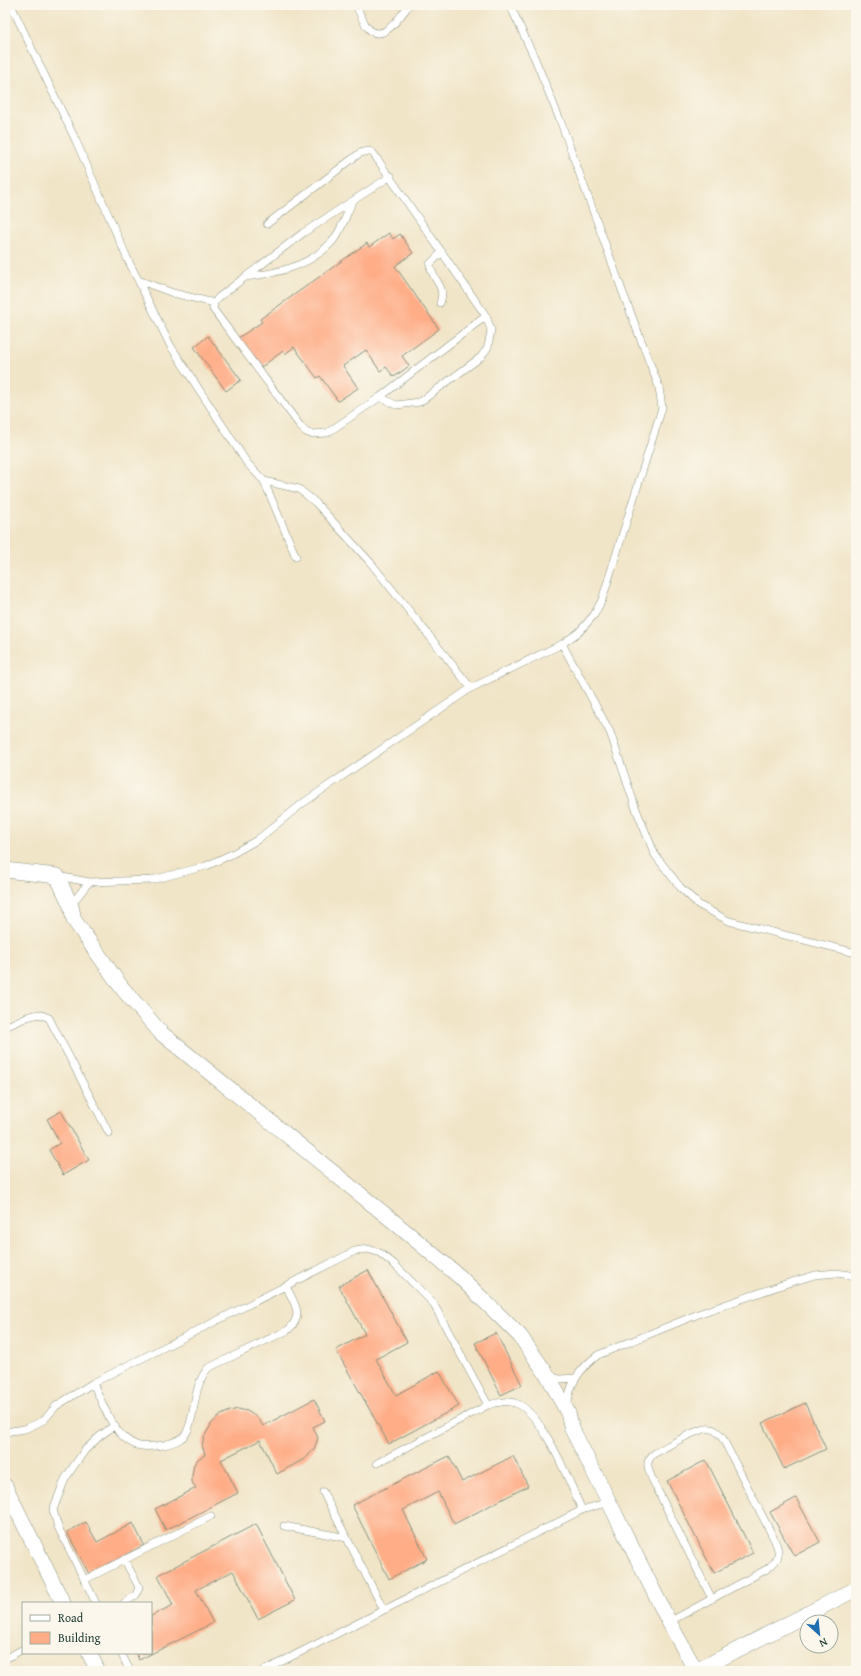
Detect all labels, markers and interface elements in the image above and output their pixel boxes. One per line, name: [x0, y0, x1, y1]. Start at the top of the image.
legend: [22, 1602, 152, 1654]
text: Road: [58, 1609, 84, 1626]
north arrow: [799, 1614, 839, 1654]
text: Building: [58, 1629, 101, 1646]
text: N: [816, 1634, 830, 1652]

